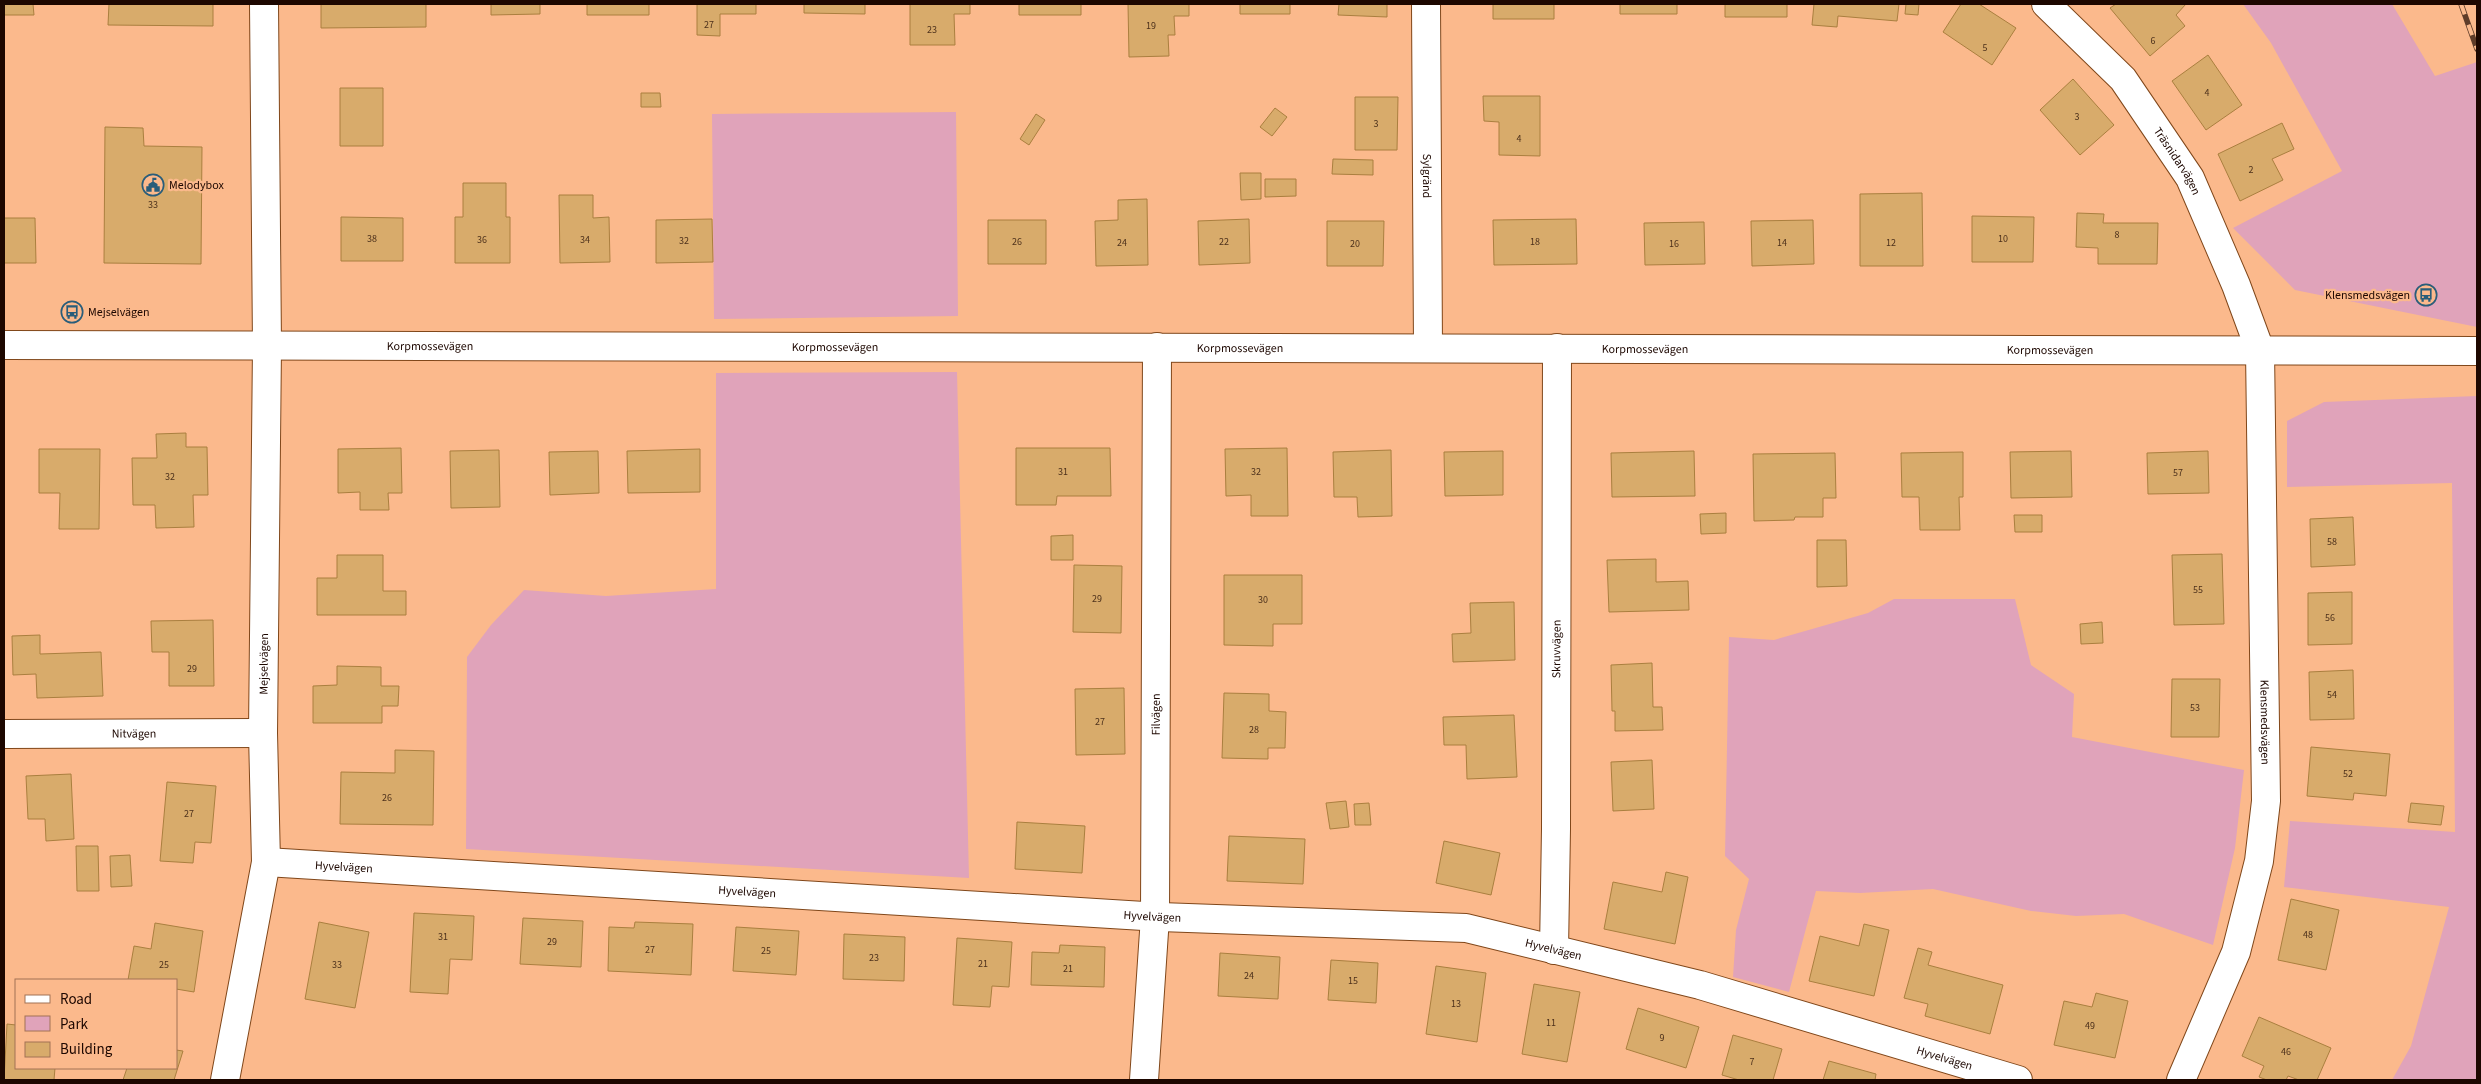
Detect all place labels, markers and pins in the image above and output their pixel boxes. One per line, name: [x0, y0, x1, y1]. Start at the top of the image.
public building icon: Melodybox: [141, 173, 165, 197]
place label: Melodybox: [169, 177, 224, 194]
bus stop icon: Klensmedsvägen: [2414, 283, 2438, 307]
place label: Klensmedsvägen: [2325, 287, 2410, 304]
bus stop icon: Mejselvägen: [60, 300, 84, 324]
place label: Mejselvägen: [88, 304, 150, 321]

